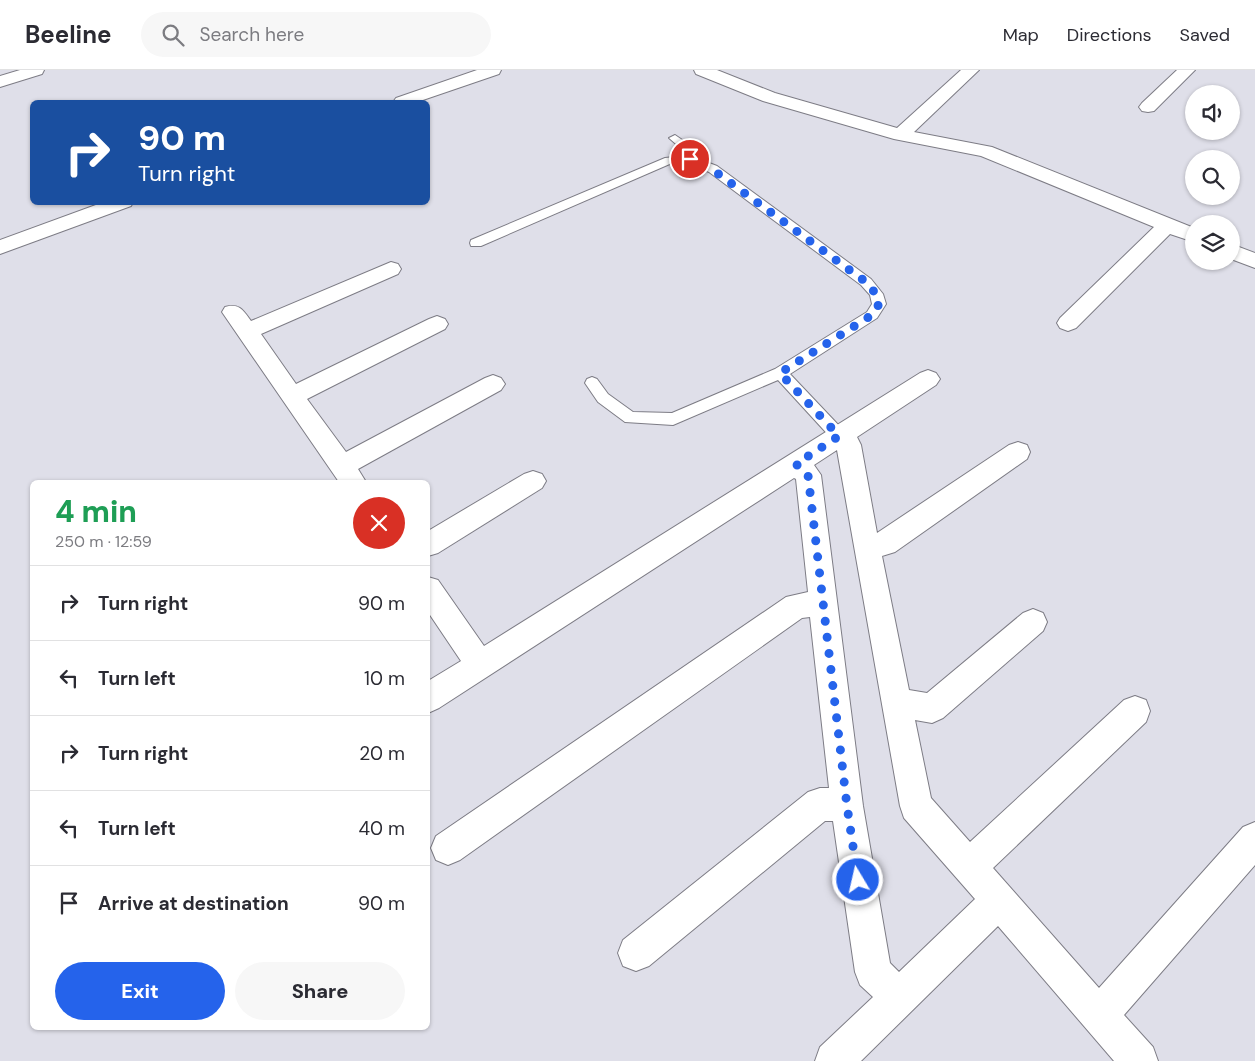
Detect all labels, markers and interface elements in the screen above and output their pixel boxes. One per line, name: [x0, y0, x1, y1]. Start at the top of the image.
search box: [141, 12, 491, 57]
text: Beeline: [25, 19, 111, 50]
icon: search: [159, 21, 187, 49]
text: Search here: [199, 22, 304, 47]
text: Map: [1003, 23, 1039, 47]
text: Directions: [1067, 23, 1152, 47]
text: Saved: [1180, 23, 1230, 47]
map controls: [1185, 85, 1240, 270]
button: sound: [1185, 85, 1240, 140]
text: 90 m: [138, 115, 226, 161]
icon: right: [55, 120, 120, 185]
pin: [669, 138, 711, 180]
icon: arrive: [676, 145, 704, 173]
button: search: [1185, 150, 1240, 205]
text: Turn right: [138, 159, 235, 188]
button: layers: [1185, 215, 1240, 270]
text: 4 min: [55, 492, 137, 531]
button: close: [353, 497, 405, 549]
text: 250 m · 12:59: [55, 531, 152, 552]
icon: right: [55, 589, 83, 617]
text: Turn right: [98, 591, 188, 616]
text: 90 m: [358, 591, 405, 616]
icon: left: [55, 664, 83, 692]
text: Turn left: [98, 666, 176, 691]
text: 10 m: [364, 666, 405, 691]
icon: right: [55, 739, 83, 767]
text: Turn right: [98, 741, 188, 766]
text: 20 m: [359, 741, 405, 766]
icon: left: [55, 814, 83, 842]
text: Turn left: [98, 816, 176, 841]
text: 40 m: [358, 816, 405, 841]
position arrow: [831, 853, 883, 905]
icon: arrive: [55, 889, 83, 917]
text: Arrive at destination: [98, 891, 289, 916]
text: 90 m: [358, 891, 405, 916]
button: Exit: [55, 962, 225, 1020]
button: Share: [235, 962, 405, 1020]

